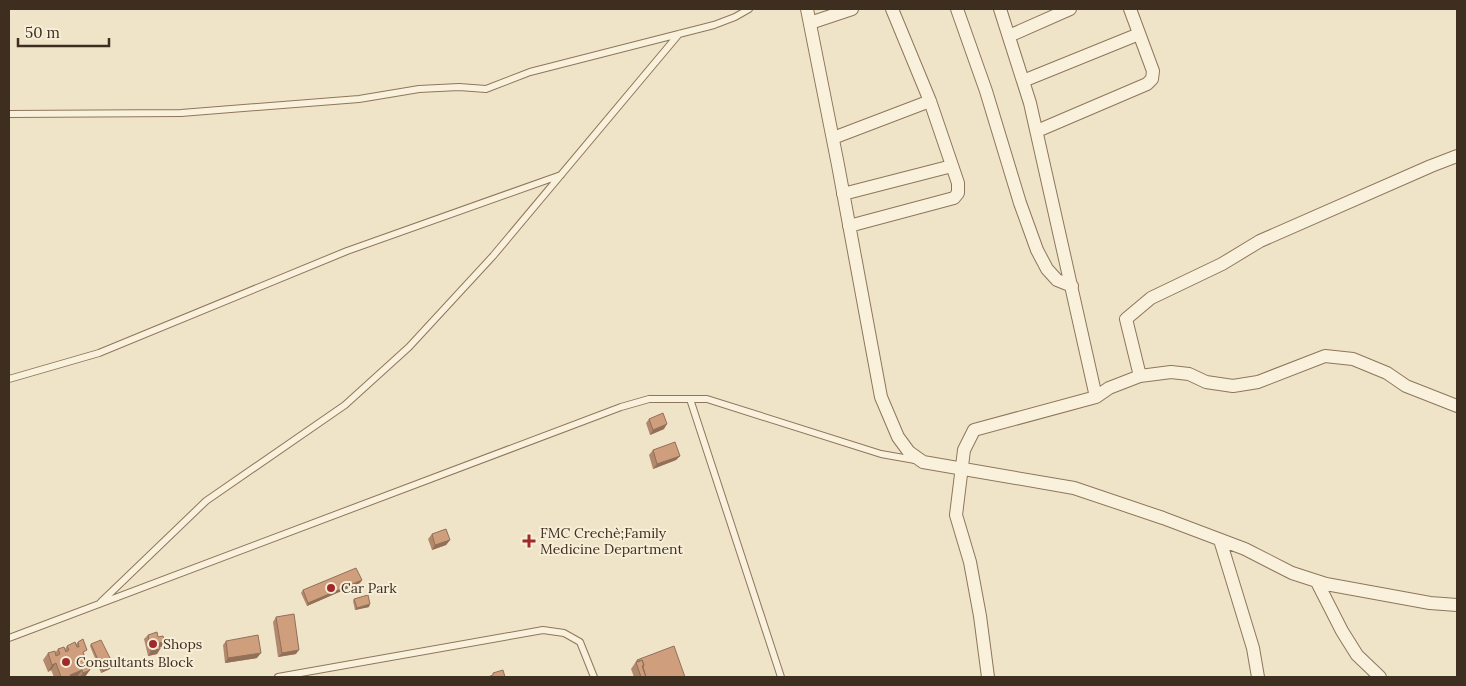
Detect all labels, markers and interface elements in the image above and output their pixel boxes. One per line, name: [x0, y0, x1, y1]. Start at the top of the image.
scale bar: [18, 15, 109, 47]
text: 50 m: [25, 23, 60, 42]
place label: FMC Crechè;Family Medicine Department: [540, 524, 683, 558]
marker: FMC Crechè;Family Medicine Department: [522, 534, 536, 548]
place label: Car Park: [341, 579, 397, 597]
marker: Car Park: [325, 582, 337, 594]
place label: Shops: [163, 635, 202, 653]
marker: Shops: [147, 638, 159, 650]
place label: Consultants Block: [76, 653, 194, 671]
marker: Consultants Block: [60, 656, 72, 668]

